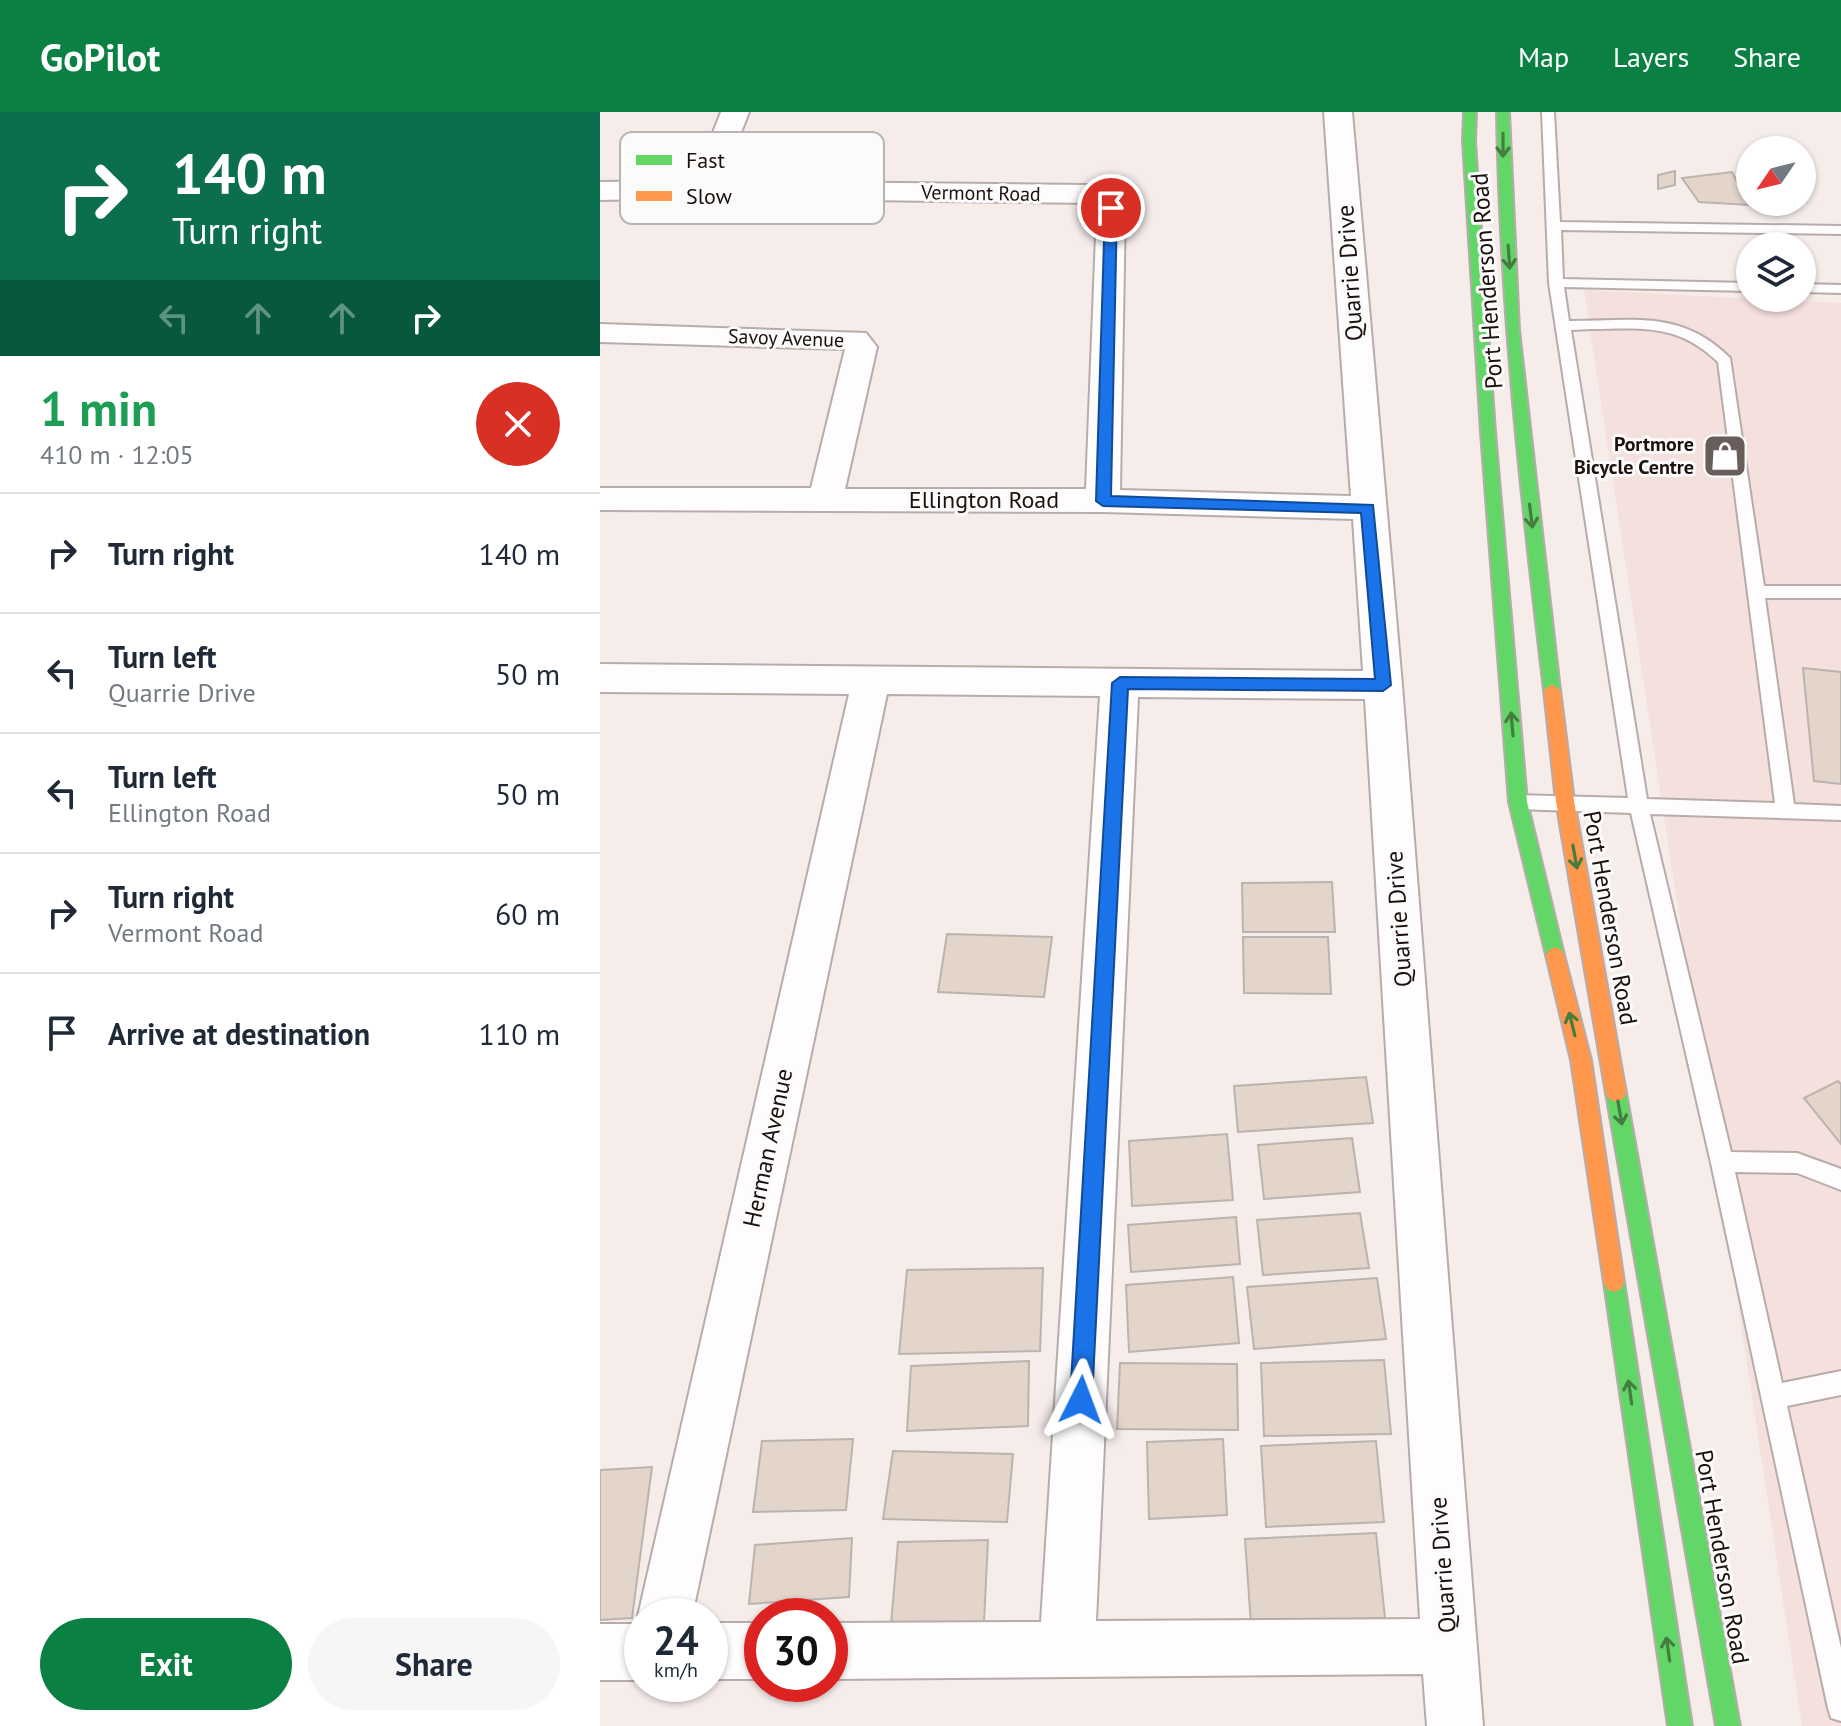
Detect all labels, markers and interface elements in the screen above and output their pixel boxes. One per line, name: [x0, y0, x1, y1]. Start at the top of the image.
text: GoPilot: [40, 32, 160, 81]
text: Map: [1518, 38, 1569, 75]
text: Layers: [1613, 38, 1689, 75]
text: Share: [1733, 38, 1801, 75]
one-way arrow: [1495, 131, 1511, 158]
legend: [620, 132, 884, 224]
north arrow: [1736, 136, 1816, 216]
map controls: [1736, 136, 1816, 312]
text: 140 m: [172, 137, 327, 209]
icon: right: [40, 144, 144, 248]
text: Fast: [686, 146, 726, 174]
street label: Port Henderson Road: [1463, 172, 1510, 390]
pin: [1077, 174, 1145, 242]
street label: Vermont Road: [920, 179, 1041, 207]
text: Slow: [686, 182, 732, 210]
icon: arrive: [1089, 186, 1133, 230]
street label: Quarrie Drive: [1329, 204, 1370, 342]
text: Turn right: [172, 207, 322, 254]
button: layers: [1736, 232, 1816, 312]
one-way arrow: [1502, 243, 1517, 270]
icon: left: [152, 296, 196, 340]
icon: ahead: [236, 296, 280, 340]
icon: ahead: [320, 296, 364, 340]
icon: right: [404, 296, 448, 340]
street label: Savoy Avenue: [727, 323, 845, 353]
text: 1 min: [40, 377, 157, 439]
button: close: [476, 382, 560, 466]
place label: Portmore Bicycle Centre: [1574, 431, 1694, 480]
shop icon: Portmore Bicycle Centre: [1701, 432, 1749, 480]
text: 410 m · 12:05: [40, 438, 194, 471]
street label: Ellington Road: [909, 484, 1059, 515]
one-way arrow: [1523, 502, 1538, 529]
icon: right: [40, 531, 84, 575]
text: Turn right: [108, 534, 234, 573]
text: 140 m: [479, 534, 560, 573]
text: Turn left: [108, 637, 216, 676]
icon: left: [40, 651, 84, 695]
text: 50 m: [495, 654, 560, 693]
text: Quarrie Drive: [108, 676, 256, 709]
one-way arrow: [1504, 711, 1519, 738]
text: Turn left: [108, 757, 216, 796]
icon: left: [40, 771, 84, 815]
text: 50 m: [495, 774, 560, 813]
text: Ellington Road: [108, 796, 271, 829]
street label: Port Henderson Road: [1576, 808, 1645, 1027]
one-way arrow: [1568, 844, 1583, 869]
street label: Quarrie Drive: [1378, 850, 1419, 988]
text: Turn right: [108, 877, 234, 916]
icon: right: [40, 891, 84, 935]
text: 60 m: [495, 894, 560, 933]
text: Vermont Road: [108, 916, 263, 949]
icon: arrive: [40, 1011, 84, 1055]
one-way arrow: [1564, 1012, 1579, 1038]
text: Arrive at destination: [108, 1014, 370, 1053]
text: 110 m: [479, 1014, 560, 1053]
street label: Herman Avenue: [736, 1066, 799, 1230]
one-way arrow: [1613, 1100, 1628, 1125]
position arrow: [1039, 1358, 1123, 1442]
one-way arrow: [1622, 1380, 1637, 1405]
street label: Port Henderson Road: [1688, 1447, 1757, 1666]
street label: Quarrie Drive: [1422, 1496, 1463, 1634]
speed limit sign: 30: [744, 1598, 848, 1702]
text: 24: [653, 1614, 699, 1666]
button: Exit: [40, 1618, 292, 1710]
button: Share: [308, 1618, 560, 1710]
one-way arrow: [1660, 1637, 1675, 1662]
text: km/h: [654, 1657, 698, 1683]

